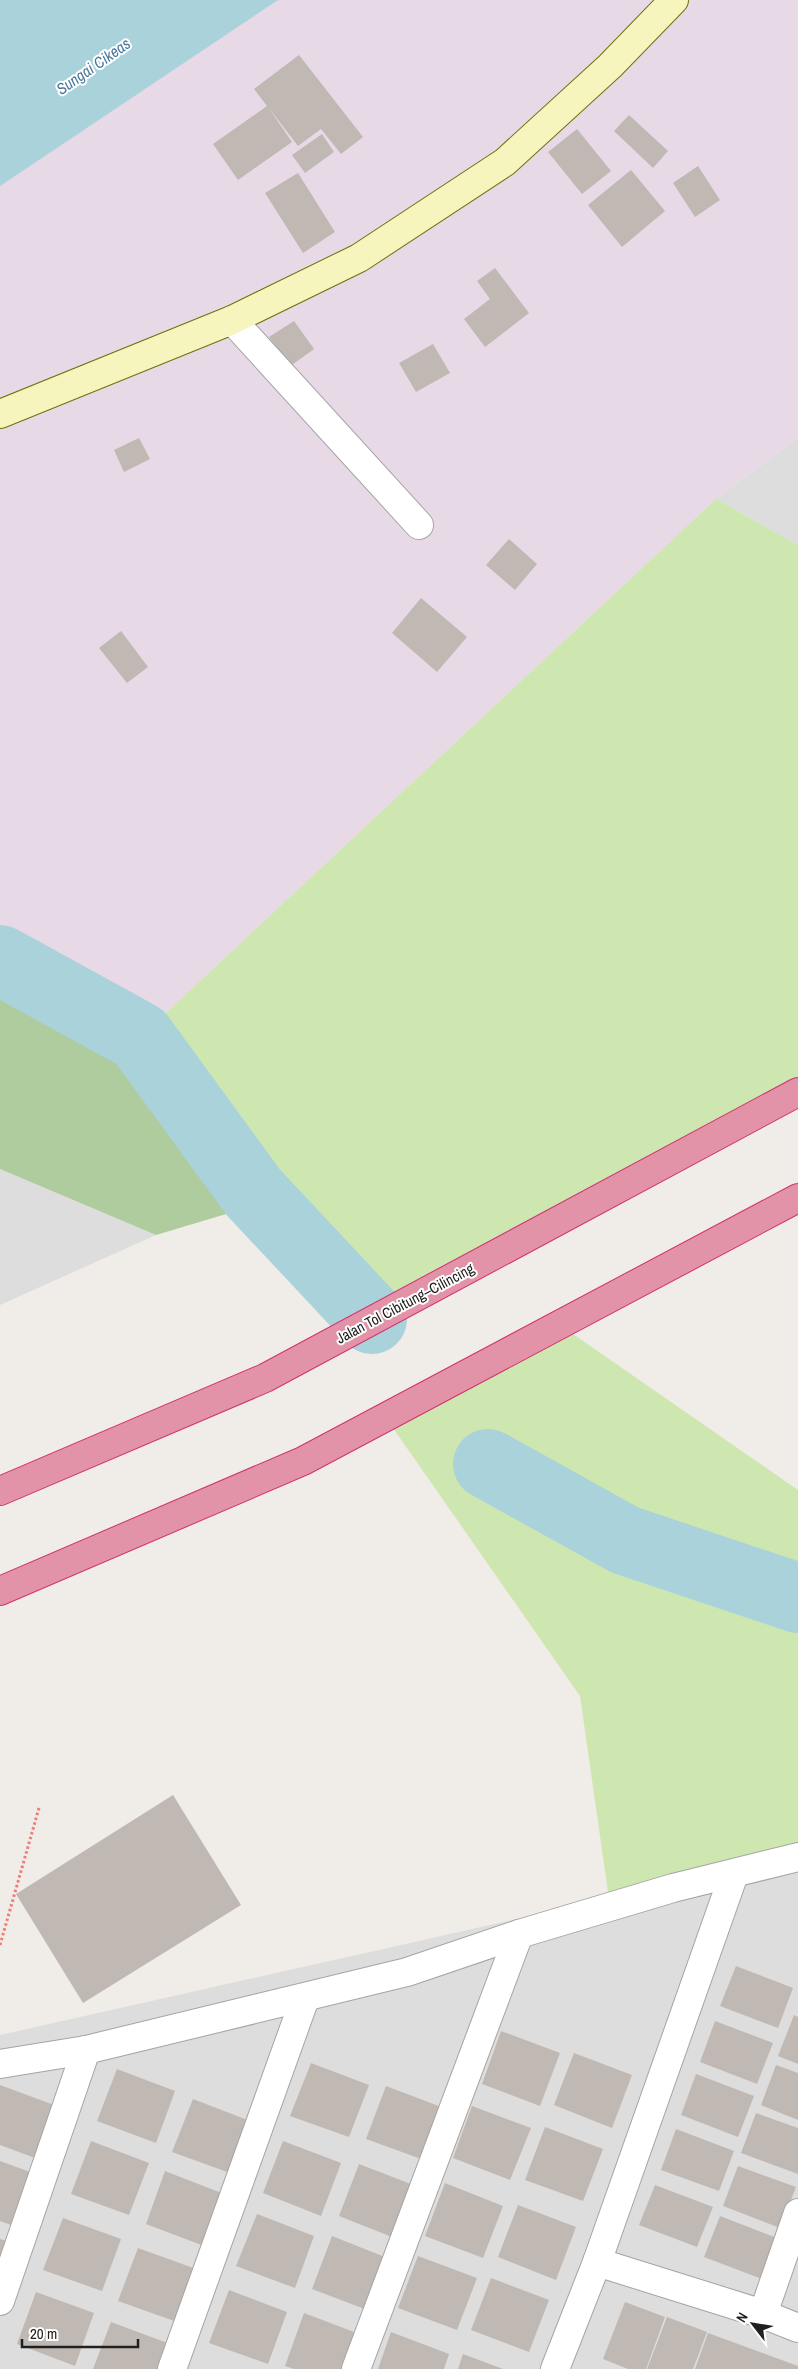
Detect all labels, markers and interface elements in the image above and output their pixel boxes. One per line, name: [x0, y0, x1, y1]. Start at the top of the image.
water label: Sungai Cikeas: [51, 32, 135, 100]
street label: Jalan Tol Cibitung–Cilincing: [332, 1258, 478, 1348]
north arrow: [728, 2299, 778, 2349]
text: N: [732, 2309, 752, 2325]
scale bar: [22, 2316, 139, 2348]
text: 20 m: [30, 2323, 57, 2344]

